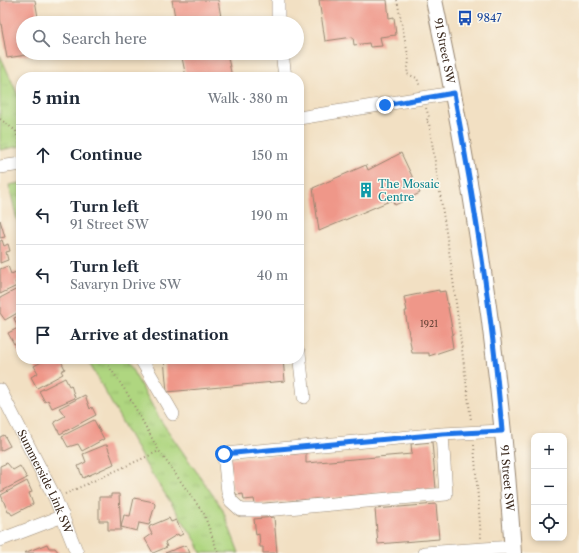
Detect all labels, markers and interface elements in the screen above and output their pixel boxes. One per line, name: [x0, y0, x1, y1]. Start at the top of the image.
bus stop icon: 9847: [456, 9, 474, 27]
place label: 9847: [477, 11, 502, 25]
search box: [16, 16, 304, 60]
street label: 91 Street SW: [431, 17, 458, 86]
icon: search: [30, 27, 52, 49]
text: Search here: [62, 29, 147, 48]
text: 5 min: [32, 88, 80, 108]
text: Walk · 380 m: [208, 90, 288, 106]
route end: [376, 96, 394, 114]
icon: ahead: [32, 144, 54, 166]
text: Continue: [70, 145, 142, 164]
text: 150 m: [252, 147, 288, 163]
place label: The Mosaic Centre: [378, 177, 440, 204]
building icon: The Mosaic Centre: [357, 181, 375, 199]
text: Turn left: [70, 197, 139, 216]
icon: left: [32, 204, 54, 226]
text: 190 m: [251, 207, 288, 223]
text: 91 Street SW: [70, 216, 149, 232]
text: Turn left: [70, 257, 139, 276]
icon: left: [32, 264, 54, 286]
text: 40 m: [257, 267, 288, 283]
text: Savaryn Drive SW: [70, 276, 181, 292]
house number: 1921: [420, 318, 438, 329]
icon: arrive: [32, 324, 54, 346]
text: Arrive at destination: [70, 325, 229, 344]
street label: Summerside Link SW: [14, 427, 76, 537]
map controls: [531, 433, 567, 541]
button: +: [531, 433, 567, 469]
street label: 91 Street SW: [497, 444, 517, 513]
route start: [215, 445, 233, 463]
button: −: [531, 469, 567, 505]
button: locate: [531, 505, 567, 541]

